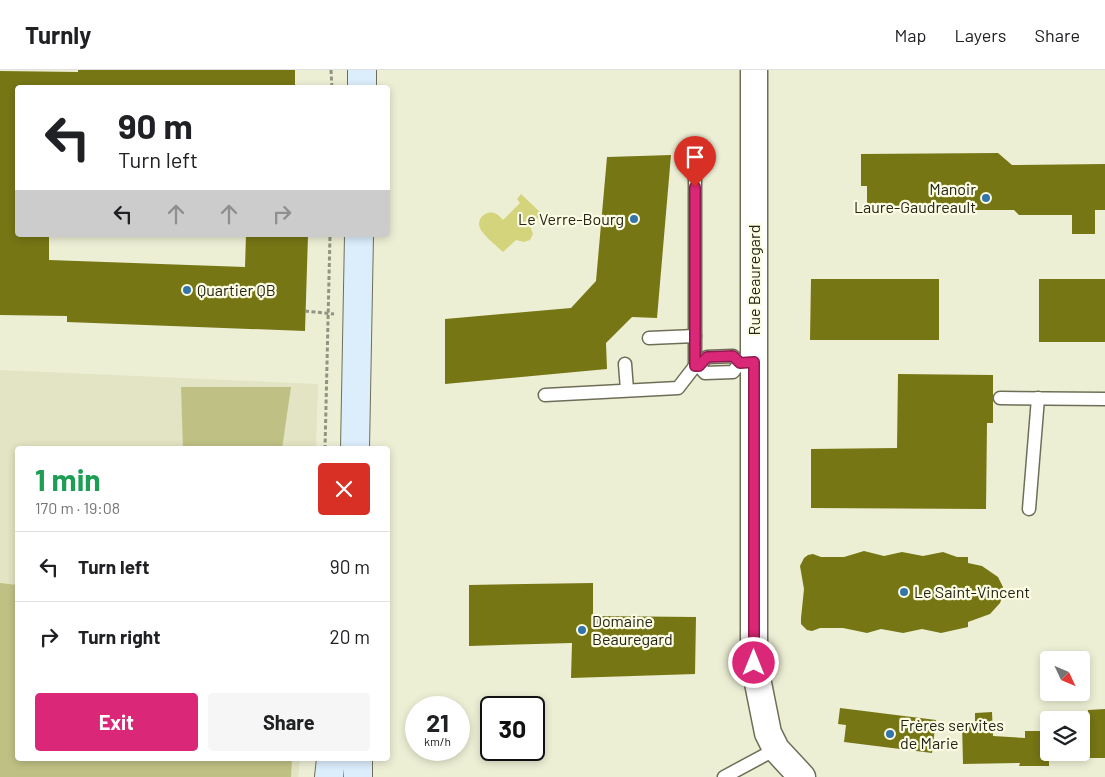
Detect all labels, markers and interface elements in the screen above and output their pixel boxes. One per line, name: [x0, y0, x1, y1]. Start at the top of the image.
text: Turnly: [25, 20, 91, 49]
text: Map: [894, 24, 926, 46]
text: Layers: [954, 24, 1007, 46]
text: Share: [1035, 24, 1080, 46]
text: 90 m: [118, 104, 193, 146]
icon: left: [35, 105, 100, 170]
pin: [674, 136, 716, 187]
icon: arrive: [681, 143, 709, 171]
text: Turn left: [118, 146, 198, 172]
place label: Manoir Laure-Gaudreault: [854, 179, 976, 216]
marker: Manoir Laure-Gaudreault: [980, 192, 992, 204]
icon: left: [109, 200, 137, 228]
icon: ahead: [162, 200, 190, 228]
icon: ahead: [215, 200, 243, 228]
icon: right: [268, 200, 296, 228]
place label: Le Verre-Bourg: [518, 209, 624, 228]
marker: Le Verre-Bourg: [628, 213, 640, 225]
street label: Rue Beauregard: [744, 225, 763, 335]
place label: Quartier QB: [197, 280, 276, 299]
marker: Quartier QB: [181, 284, 193, 296]
text: 1 min: [35, 461, 101, 497]
button: close: [318, 463, 370, 515]
text: 170 m · 19:08: [35, 498, 120, 517]
icon: left: [35, 553, 63, 581]
text: Turn left: [78, 555, 149, 578]
text: 90 m: [330, 555, 370, 578]
place label: Le Saint-Vincent: [914, 582, 1030, 601]
marker: Le Saint-Vincent: [898, 586, 910, 598]
place label: Domaine Beauregard: [592, 611, 673, 648]
icon: right: [35, 623, 63, 651]
marker: Domaine Beauregard: [576, 624, 588, 636]
text: Turn right: [78, 625, 160, 648]
text: 20 m: [330, 625, 370, 648]
position arrow: [727, 636, 779, 688]
north arrow: [1040, 651, 1090, 701]
map controls: [1040, 651, 1090, 761]
button: Exit: [35, 693, 198, 751]
button: Share: [208, 693, 370, 751]
speed limit sign: 30: [480, 696, 545, 761]
text: 21: [426, 707, 449, 737]
button: layers: [1040, 711, 1090, 761]
place label: Frères servites de Marie: [900, 715, 1004, 752]
marker: Frères servites de Marie: [884, 728, 896, 740]
text: km/h: [424, 734, 451, 748]

